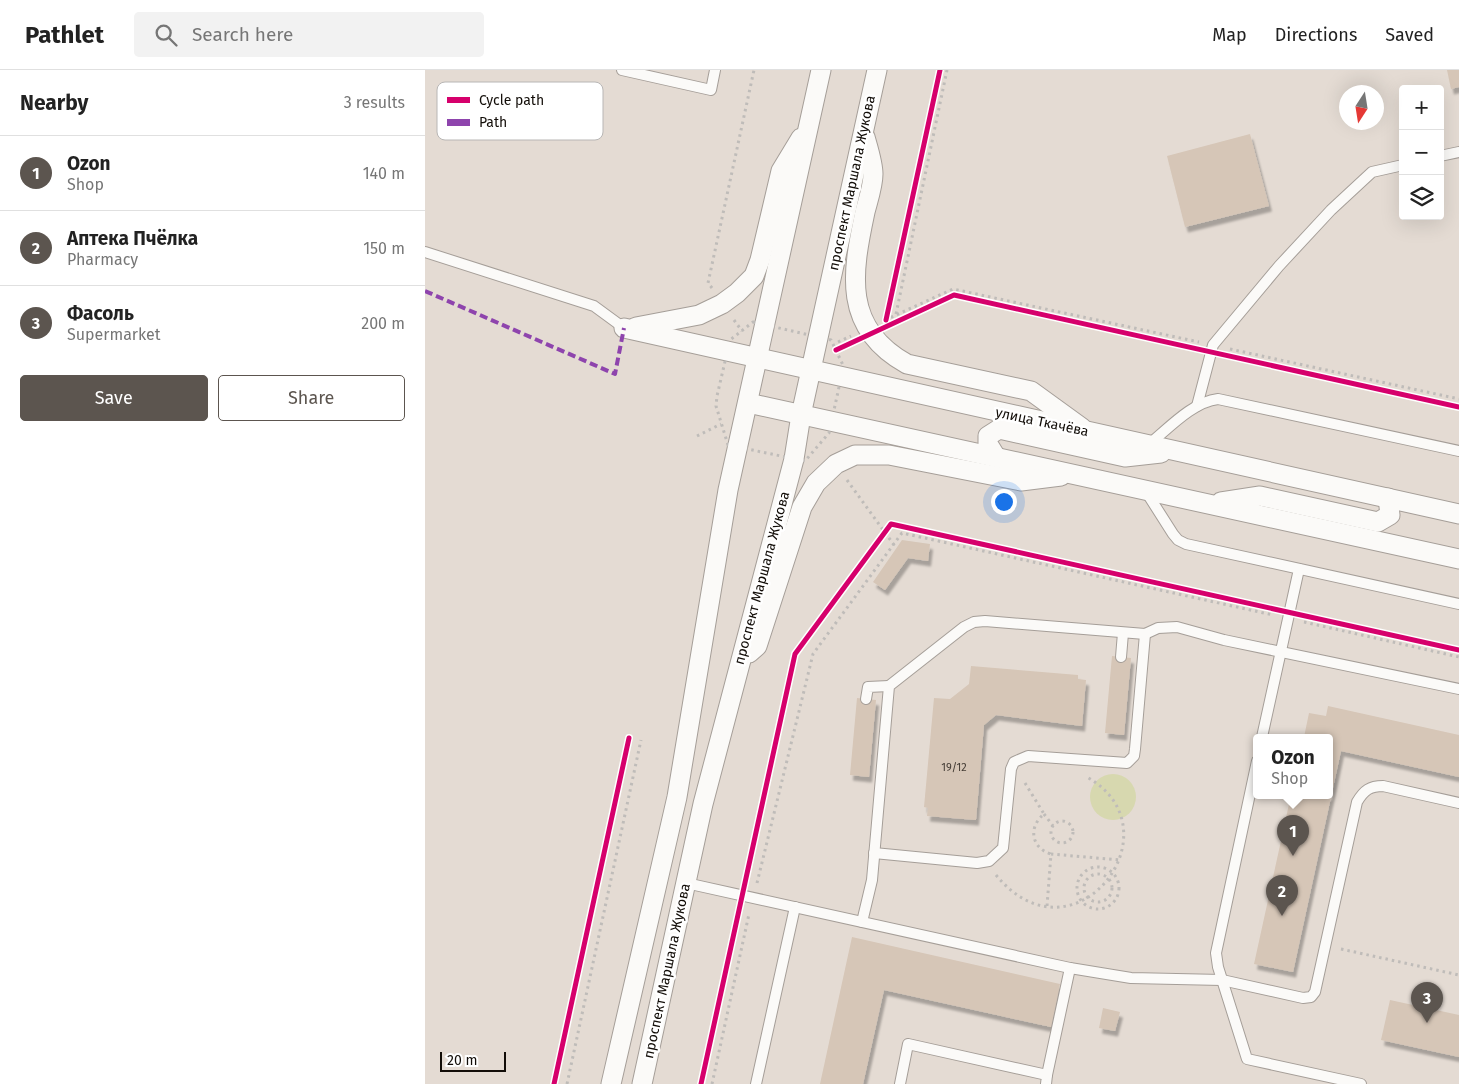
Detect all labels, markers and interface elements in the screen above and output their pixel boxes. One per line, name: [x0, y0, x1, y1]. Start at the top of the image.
search box: [134, 12, 484, 57]
text: Pathlet: [25, 21, 104, 49]
icon: search: [152, 21, 180, 49]
text: Search here: [192, 23, 293, 46]
text: Map: [1212, 24, 1247, 46]
text: Directions: [1275, 24, 1357, 46]
text: Saved: [1385, 24, 1434, 46]
legend: [437, 82, 603, 140]
north arrow: [1339, 85, 1384, 130]
map controls: [1399, 85, 1444, 220]
button: +: [1399, 85, 1444, 130]
text: Nearby: [20, 90, 88, 116]
text: Cycle path: [479, 92, 544, 109]
text: 3 results: [344, 93, 405, 112]
street label: проспект Маршала Жукова: [825, 94, 879, 272]
text: Path: [479, 114, 507, 131]
button: −: [1399, 130, 1444, 175]
text: Ozon: [67, 152, 111, 175]
text: 1: [32, 164, 40, 183]
text: 140 m: [363, 164, 405, 183]
text: Shop: [67, 175, 104, 194]
button: layers: [1399, 175, 1444, 220]
text: Аптека Пчёлка: [67, 227, 198, 250]
text: 2: [32, 239, 40, 258]
text: 150 m: [363, 239, 405, 258]
text: Pharmacy: [67, 250, 138, 269]
text: Фасоль: [67, 302, 134, 325]
text: 3: [32, 314, 40, 333]
text: 200 m: [361, 314, 405, 333]
text: Supermarket: [67, 325, 161, 344]
button: Save: [20, 375, 208, 421]
button: Share: [218, 375, 405, 421]
street label: улица Ткачёва: [994, 404, 1090, 440]
your location: [991, 489, 1017, 515]
street label: проспект Маршала Жукова: [731, 490, 793, 666]
popup: [1253, 734, 1333, 799]
text: Ozon: [1271, 746, 1315, 769]
house number: 19/12: [941, 761, 967, 774]
text: Shop: [1271, 769, 1308, 788]
pin: 1: [1277, 815, 1309, 856]
pin: 2: [1266, 875, 1298, 916]
street label: проспект Маршала Жукова: [640, 882, 694, 1060]
pin: 3: [1411, 982, 1443, 1023]
scale bar: [440, 1049, 506, 1072]
text: 20 m: [447, 1052, 477, 1069]

